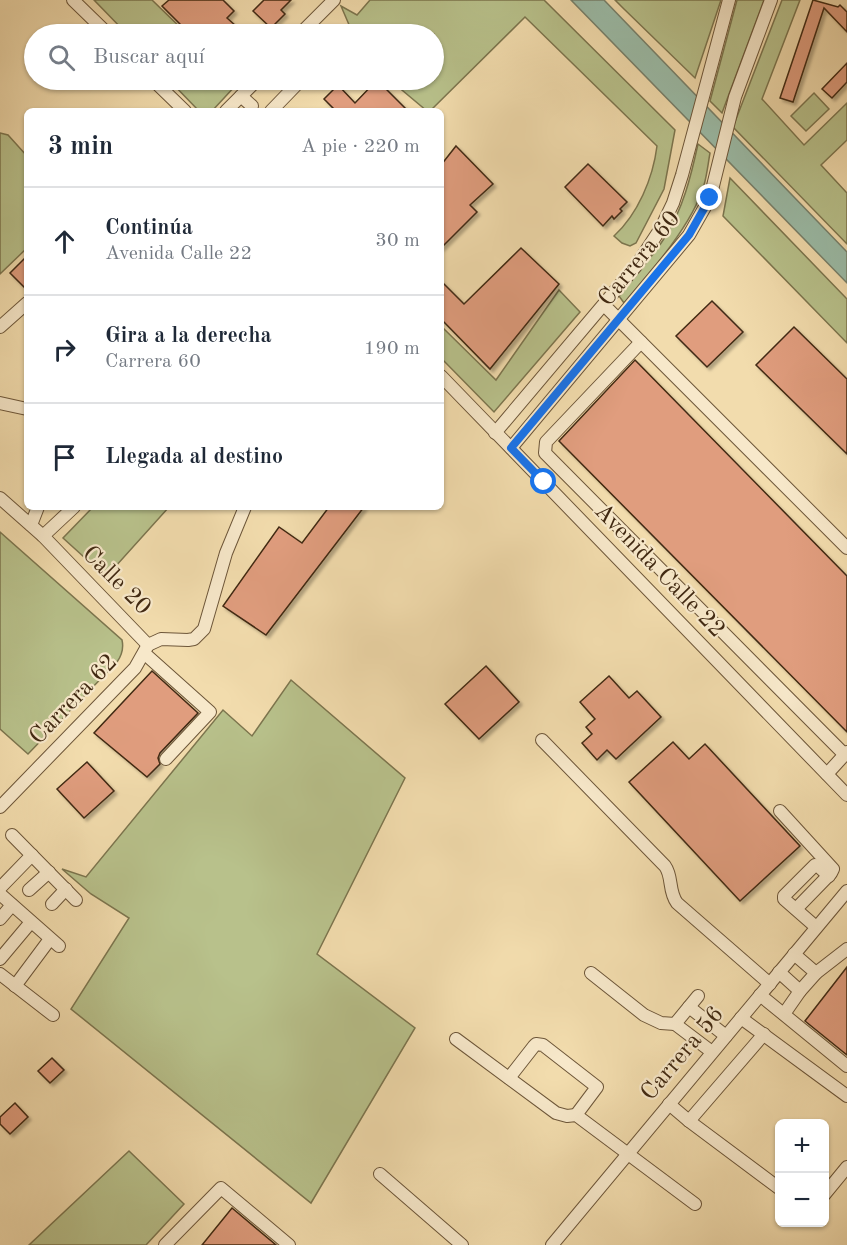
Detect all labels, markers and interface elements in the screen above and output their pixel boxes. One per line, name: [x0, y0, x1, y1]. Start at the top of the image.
search box: [24, 24, 444, 90]
icon: search: [45, 41, 78, 74]
text: Buscar aquí: [93, 46, 205, 68]
text: 3 min: [48, 134, 113, 160]
text: A pie · 220 m: [301, 137, 420, 157]
route end: [696, 184, 722, 210]
street label: Carrera 60: [595, 207, 685, 311]
text: Continúa: [105, 217, 193, 239]
icon: ahead: [48, 225, 81, 258]
text: 30 m: [375, 231, 420, 251]
text: Avenida Calle 22: [105, 244, 252, 264]
text: Gira a la derecha: [105, 325, 272, 347]
icon: right: [48, 333, 81, 366]
text: 190 m: [364, 339, 420, 359]
text: Carrera 60: [105, 352, 201, 372]
icon: arrive: [48, 441, 81, 474]
text: Llegada al destino: [105, 446, 283, 468]
route start: [530, 468, 556, 494]
street label: Avenida Calle 22: [589, 499, 729, 643]
street label: Calle 20: [77, 542, 155, 620]
street label: Carrera 62: [25, 650, 123, 750]
street label: Carrera 56: [637, 1002, 729, 1106]
map controls: [775, 1119, 829, 1227]
button: +: [775, 1119, 829, 1173]
button: −: [775, 1173, 829, 1227]

